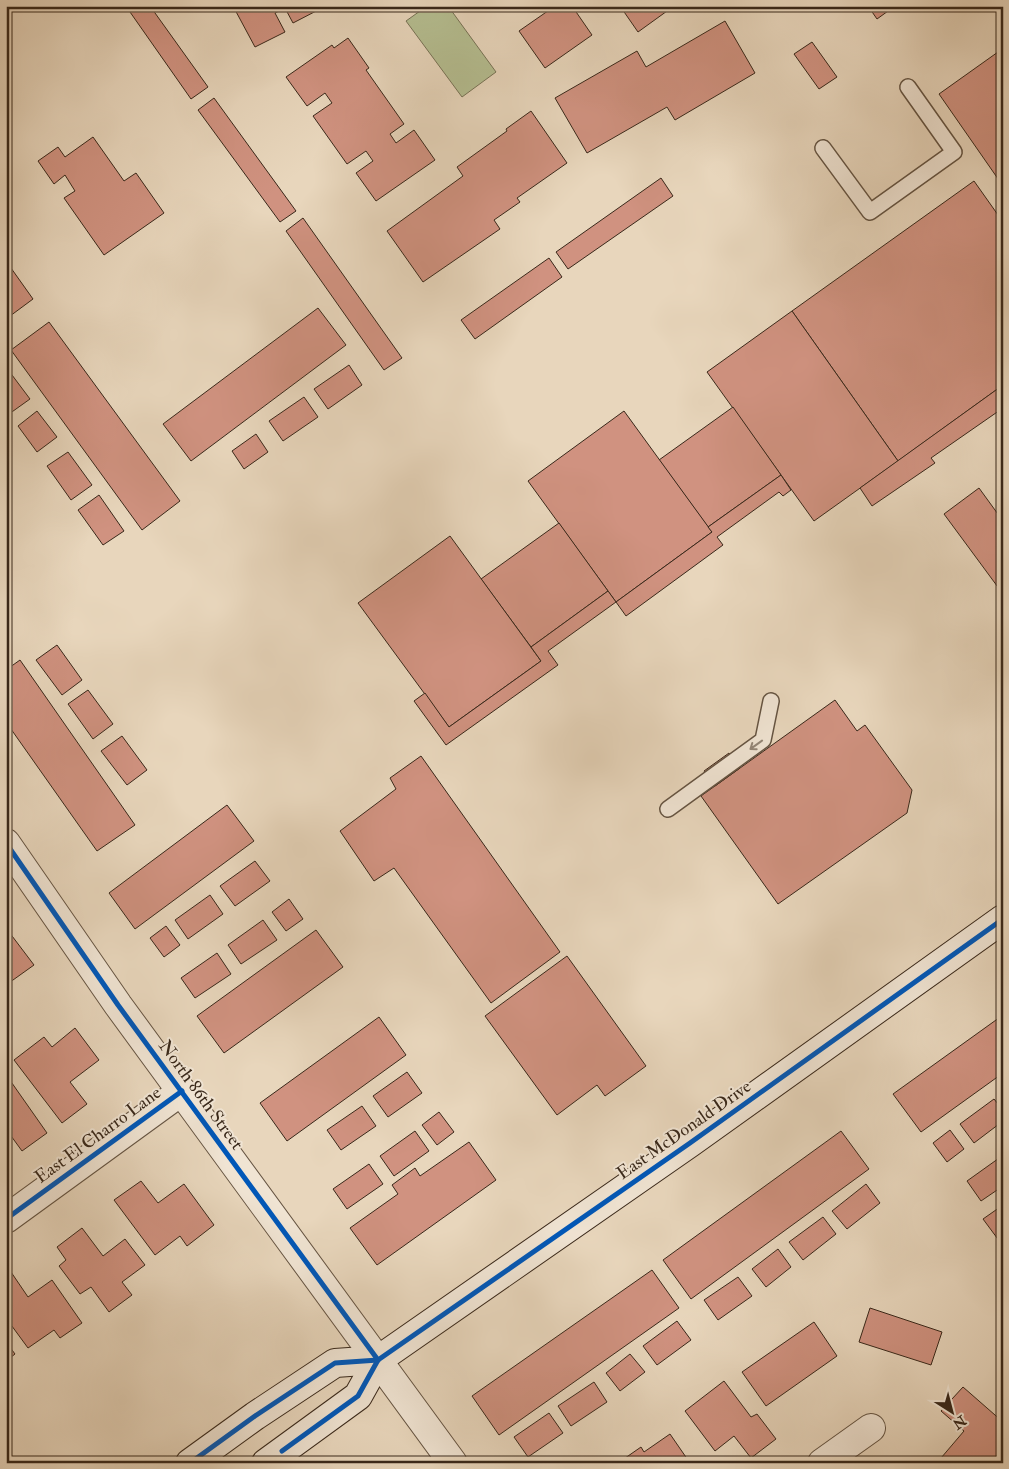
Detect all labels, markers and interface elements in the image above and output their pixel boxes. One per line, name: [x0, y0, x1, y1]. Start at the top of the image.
one-way arrow: [749, 740, 763, 750]
street label: North 86th Street: [153, 1036, 249, 1155]
street label: East McDonald Drive: [612, 1075, 756, 1185]
street label: East El Charro Lane: [30, 1081, 166, 1189]
north arrow: [926, 1386, 976, 1436]
text: N: [949, 1411, 970, 1433]

